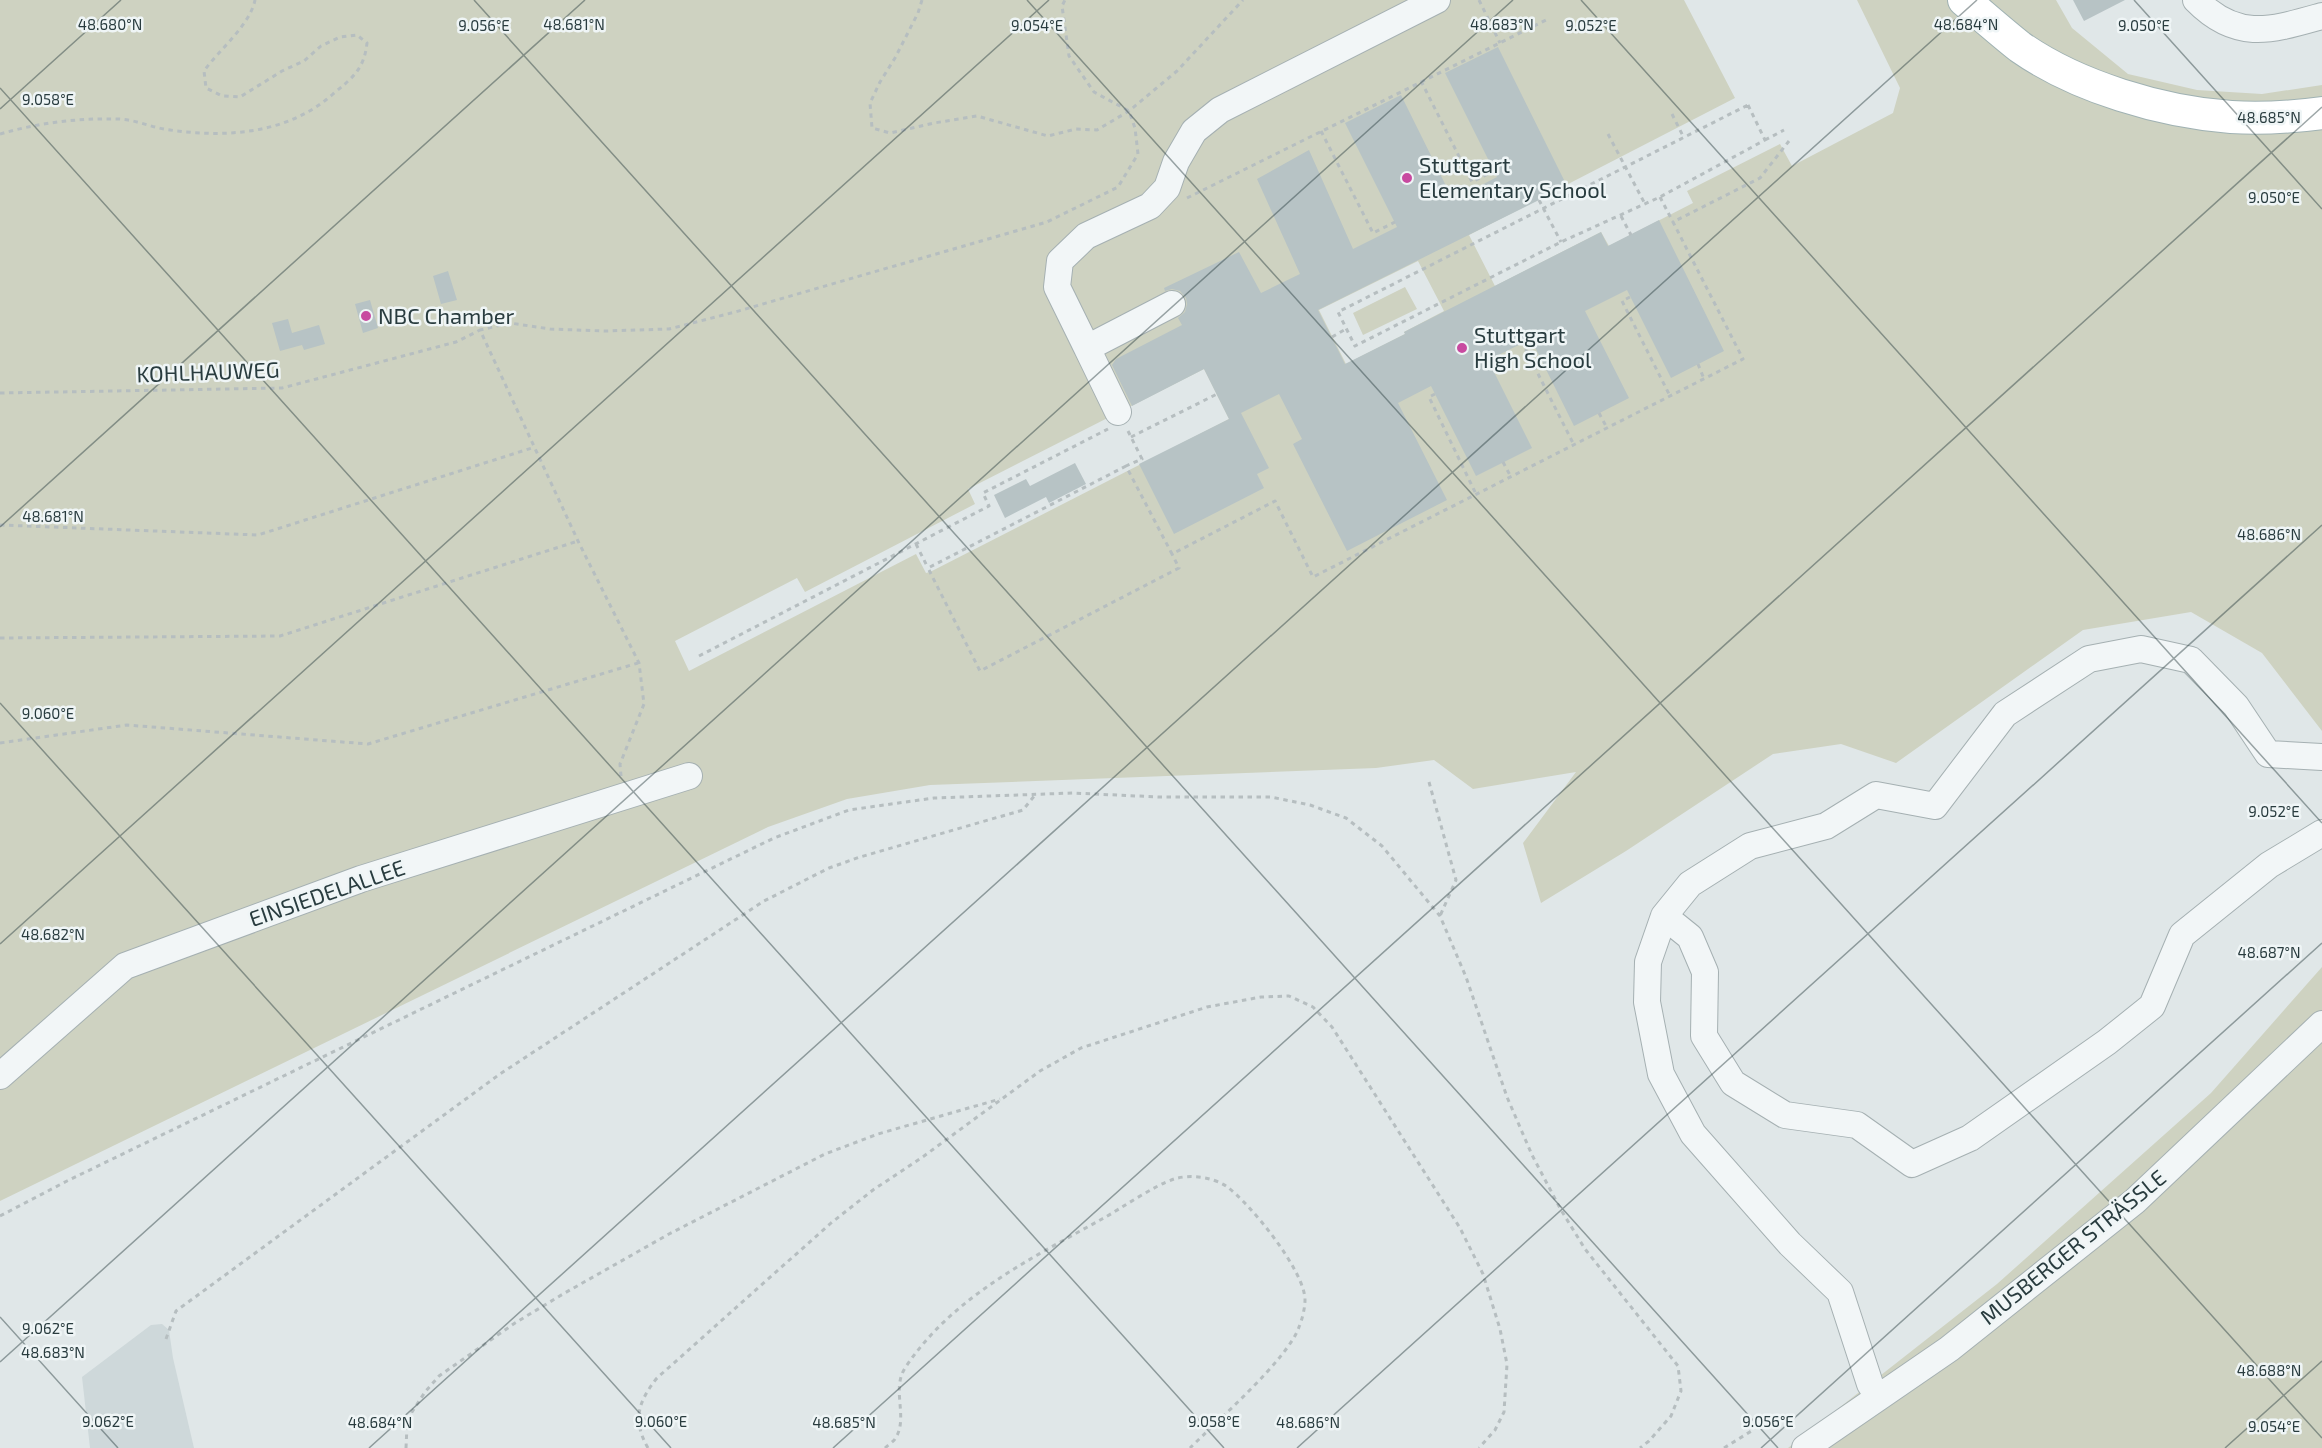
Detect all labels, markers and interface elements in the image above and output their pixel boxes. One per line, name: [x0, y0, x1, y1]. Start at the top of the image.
text: 48.680°N: [78, 15, 142, 33]
text: 48.681°N: [543, 15, 605, 33]
text: 48.683°N: [1470, 15, 1534, 33]
text: 48.684°N: [1934, 15, 1998, 33]
text: 9.056°E: [458, 16, 510, 34]
text: 9.054°E: [1011, 16, 1063, 34]
text: 9.052°E: [1565, 16, 1617, 34]
text: 9.050°E: [2118, 16, 2170, 34]
text: 9.058°E: [22, 90, 74, 108]
text: 48.685°N: [2237, 108, 2301, 126]
place label: Stuttgart Elementary School: [1419, 151, 1607, 202]
marker: Stuttgart Elementary School: [1400, 171, 1414, 185]
text: 9.050°E: [2248, 188, 2300, 206]
place label: NBC Chamber: [378, 302, 515, 328]
marker: NBC Chamber: [359, 309, 373, 323]
place label: Stuttgart High School: [1474, 321, 1592, 372]
marker: Stuttgart High School: [1455, 341, 1469, 355]
street label: KOHLHAUWEG: [136, 356, 280, 386]
text: 48.681°N: [22, 507, 84, 525]
text: 48.686°N: [2237, 525, 2301, 543]
text: 9.060°E: [22, 704, 74, 722]
text: 9.052°E: [2248, 802, 2300, 820]
street label: EINSIEDELALLEE: [245, 853, 408, 931]
text: 48.682°N: [21, 925, 85, 943]
text: 48.687°N: [2237, 943, 2301, 961]
street label: MUSBERGER STRÄSSLE: [1974, 1163, 2170, 1329]
text: 9.062°E: [22, 1319, 74, 1337]
text: 48.683°N: [21, 1343, 85, 1361]
text: 48.688°N: [2237, 1361, 2301, 1379]
text: 9.062°E: [82, 1412, 134, 1430]
text: 9.060°E: [635, 1412, 687, 1430]
text: 9.058°E: [1188, 1412, 1240, 1430]
text: 9.056°E: [1742, 1412, 1794, 1430]
text: 48.684°N: [348, 1413, 412, 1431]
text: 48.685°N: [812, 1413, 876, 1431]
text: 48.686°N: [1276, 1413, 1340, 1431]
text: 9.054°E: [2248, 1417, 2300, 1435]

